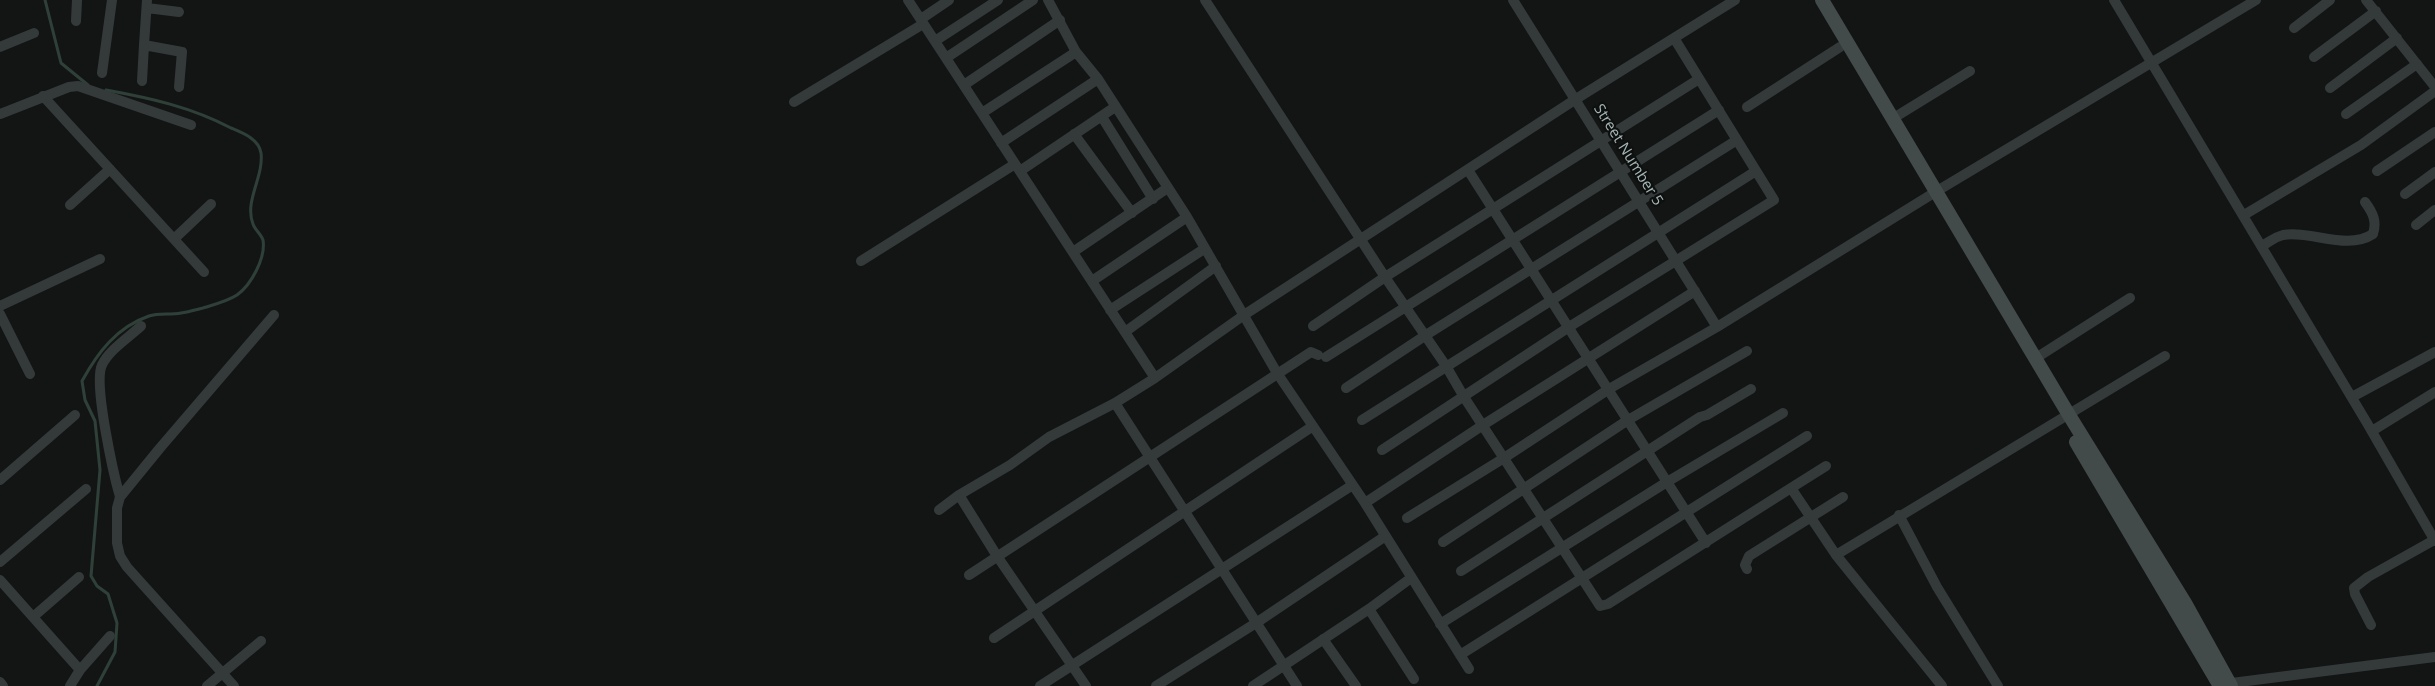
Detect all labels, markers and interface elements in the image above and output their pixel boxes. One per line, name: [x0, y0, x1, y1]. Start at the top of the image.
street label: Street Number 5: [1590, 101, 1666, 209]

